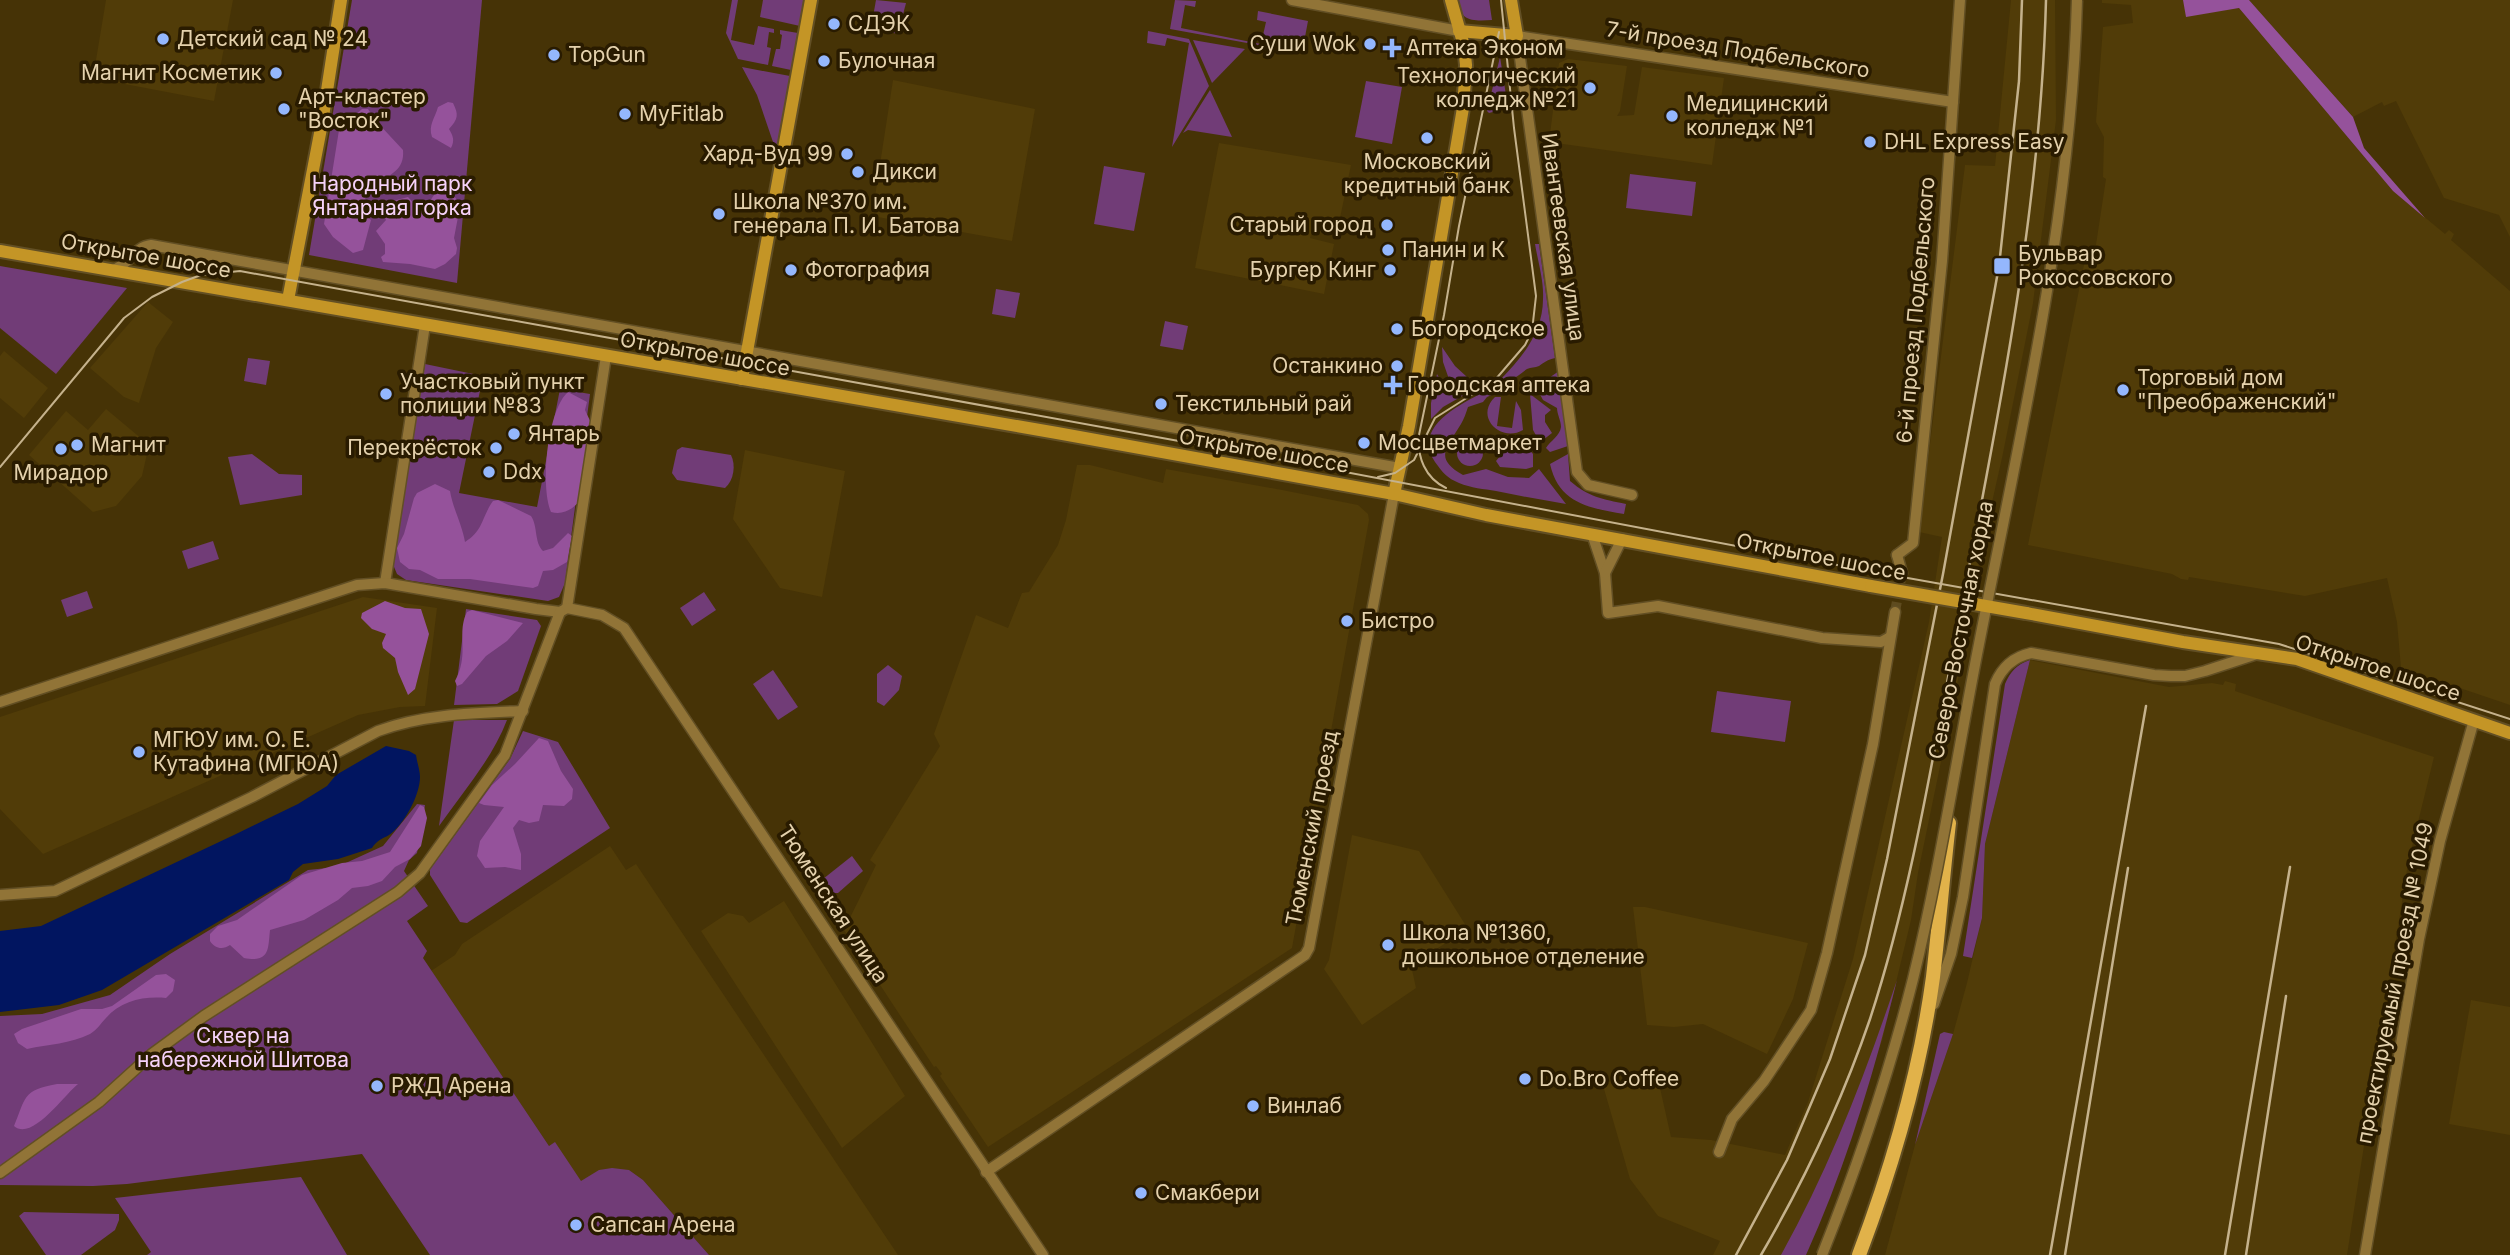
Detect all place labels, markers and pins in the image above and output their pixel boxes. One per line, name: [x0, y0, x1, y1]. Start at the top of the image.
place label: СДЭК: [848, 11, 910, 36]
marker: СДЭК: [826, 16, 842, 32]
place label: Детский сад № 24: [177, 26, 368, 51]
marker: Детский сад № 24: [155, 31, 171, 47]
place label: Суши Wok: [1250, 31, 1356, 56]
place label: Аптека Эконом: [1406, 35, 1564, 60]
marker: Суши Wok: [1362, 36, 1378, 52]
marker: Аптека Эконом: [1384, 40, 1400, 56]
place label: TopGun: [568, 42, 646, 67]
marker: TopGun: [546, 47, 562, 63]
place label: Булочная: [838, 48, 935, 73]
marker: Булочная: [816, 53, 832, 69]
place label: Магнит Косметик: [81, 60, 263, 85]
place label: Технологический колледж №21: [1397, 63, 1576, 112]
marker: Магнит Косметик: [268, 65, 284, 81]
marker: Технологический колледж №21: [1582, 80, 1598, 96]
place label: Арт-кластер "Восток": [298, 84, 426, 133]
place label: Медицинский колледж №1: [1686, 91, 1828, 140]
marker: Арт-кластер "Восток": [276, 101, 292, 117]
place label: MyFitlab: [639, 101, 724, 126]
marker: MyFitlab: [617, 106, 633, 122]
marker: Медицинский колледж №1: [1664, 108, 1680, 124]
place label: DHL Express Easy: [1884, 129, 2065, 154]
marker: Московский кредитный банк: [1419, 130, 1435, 146]
marker: DHL Express Easy: [1862, 134, 1878, 150]
place label: Хард-Вуд 99: [703, 141, 833, 166]
marker: Хард-Вуд 99: [839, 146, 855, 162]
place label: Московский кредитный банк: [1344, 149, 1511, 198]
place label: Дикси: [872, 159, 937, 184]
marker: Дикси: [850, 164, 866, 180]
place label: Школа №370 им. генерала П. И. Батова: [733, 189, 960, 238]
marker: Школа №370 им. генерала П. И. Батова: [711, 206, 727, 222]
place label: Старый город: [1229, 212, 1373, 237]
marker: Старый город: [1379, 217, 1395, 233]
place label: Панин и К: [1402, 237, 1505, 262]
place label: Бульвар Рокоссовского: [2018, 241, 2173, 290]
marker: Панин и К: [1380, 242, 1396, 258]
marker: Бульвар Рокоссовского: [1992, 256, 2012, 276]
place label: Фотография: [805, 257, 930, 282]
place label: Бургер Кинг: [1250, 257, 1376, 282]
marker: Фотография: [783, 262, 799, 278]
marker: Бургер Кинг: [1382, 262, 1398, 278]
place label: Богородское: [1411, 316, 1545, 341]
marker: Богородское: [1389, 321, 1405, 337]
place label: Останкино: [1272, 353, 1383, 378]
marker: Останкино: [1389, 358, 1405, 374]
place label: Торговый дом "Преображенский": [2137, 365, 2337, 414]
place label: Участковый пункт полиции №83: [400, 369, 585, 418]
place label: Городская аптека: [1407, 372, 1590, 397]
marker: Городская аптека: [1385, 377, 1401, 393]
marker: Торговый дом "Преображенский": [2115, 382, 2131, 398]
marker: Участковый пункт полиции №83: [378, 386, 394, 402]
place label: Текстильный рай: [1175, 391, 1352, 416]
marker: Текстильный рай: [1153, 396, 1169, 412]
place label: Янтарь: [528, 421, 600, 446]
marker: Янтарь: [506, 426, 522, 442]
place label: Мосцветмаркет: [1378, 430, 1542, 455]
place label: Магнит: [91, 432, 166, 457]
place label: Перекрёсток: [347, 435, 483, 460]
marker: Мосцветмаркет: [1356, 435, 1372, 451]
marker: Магнит: [69, 437, 85, 453]
marker: Перекрёсток: [488, 440, 504, 456]
marker: Мирадор: [53, 441, 69, 457]
place label: Ddx: [503, 459, 542, 484]
place label: Мирадор: [14, 460, 108, 485]
marker: Ddx: [481, 464, 497, 480]
place label: Бистро: [1361, 608, 1435, 633]
marker: Бистро: [1339, 613, 1355, 629]
place label: МГЮУ им. О. Е. Кутафина (МГЮА): [153, 727, 339, 776]
marker: МГЮУ им. О. Е. Кутафина (МГЮА): [131, 744, 147, 760]
place label: Школа №1360, дошкольное отделение: [1402, 920, 1645, 969]
marker: Школа №1360, дошкольное отделение: [1380, 937, 1396, 953]
place label: Do.Bro Coffee: [1539, 1066, 1679, 1091]
marker: Do.Bro Coffee: [1517, 1071, 1533, 1087]
place label: РЖД Арена: [391, 1073, 511, 1098]
marker: РЖД Арена: [369, 1078, 385, 1094]
place label: Винлаб: [1267, 1093, 1342, 1118]
marker: Винлаб: [1245, 1098, 1261, 1114]
place label: Смакбери: [1155, 1180, 1260, 1205]
marker: Смакбери: [1133, 1185, 1149, 1201]
place label: Сапсан Арена: [590, 1212, 736, 1237]
marker: Сапсан Арена: [568, 1217, 584, 1233]

